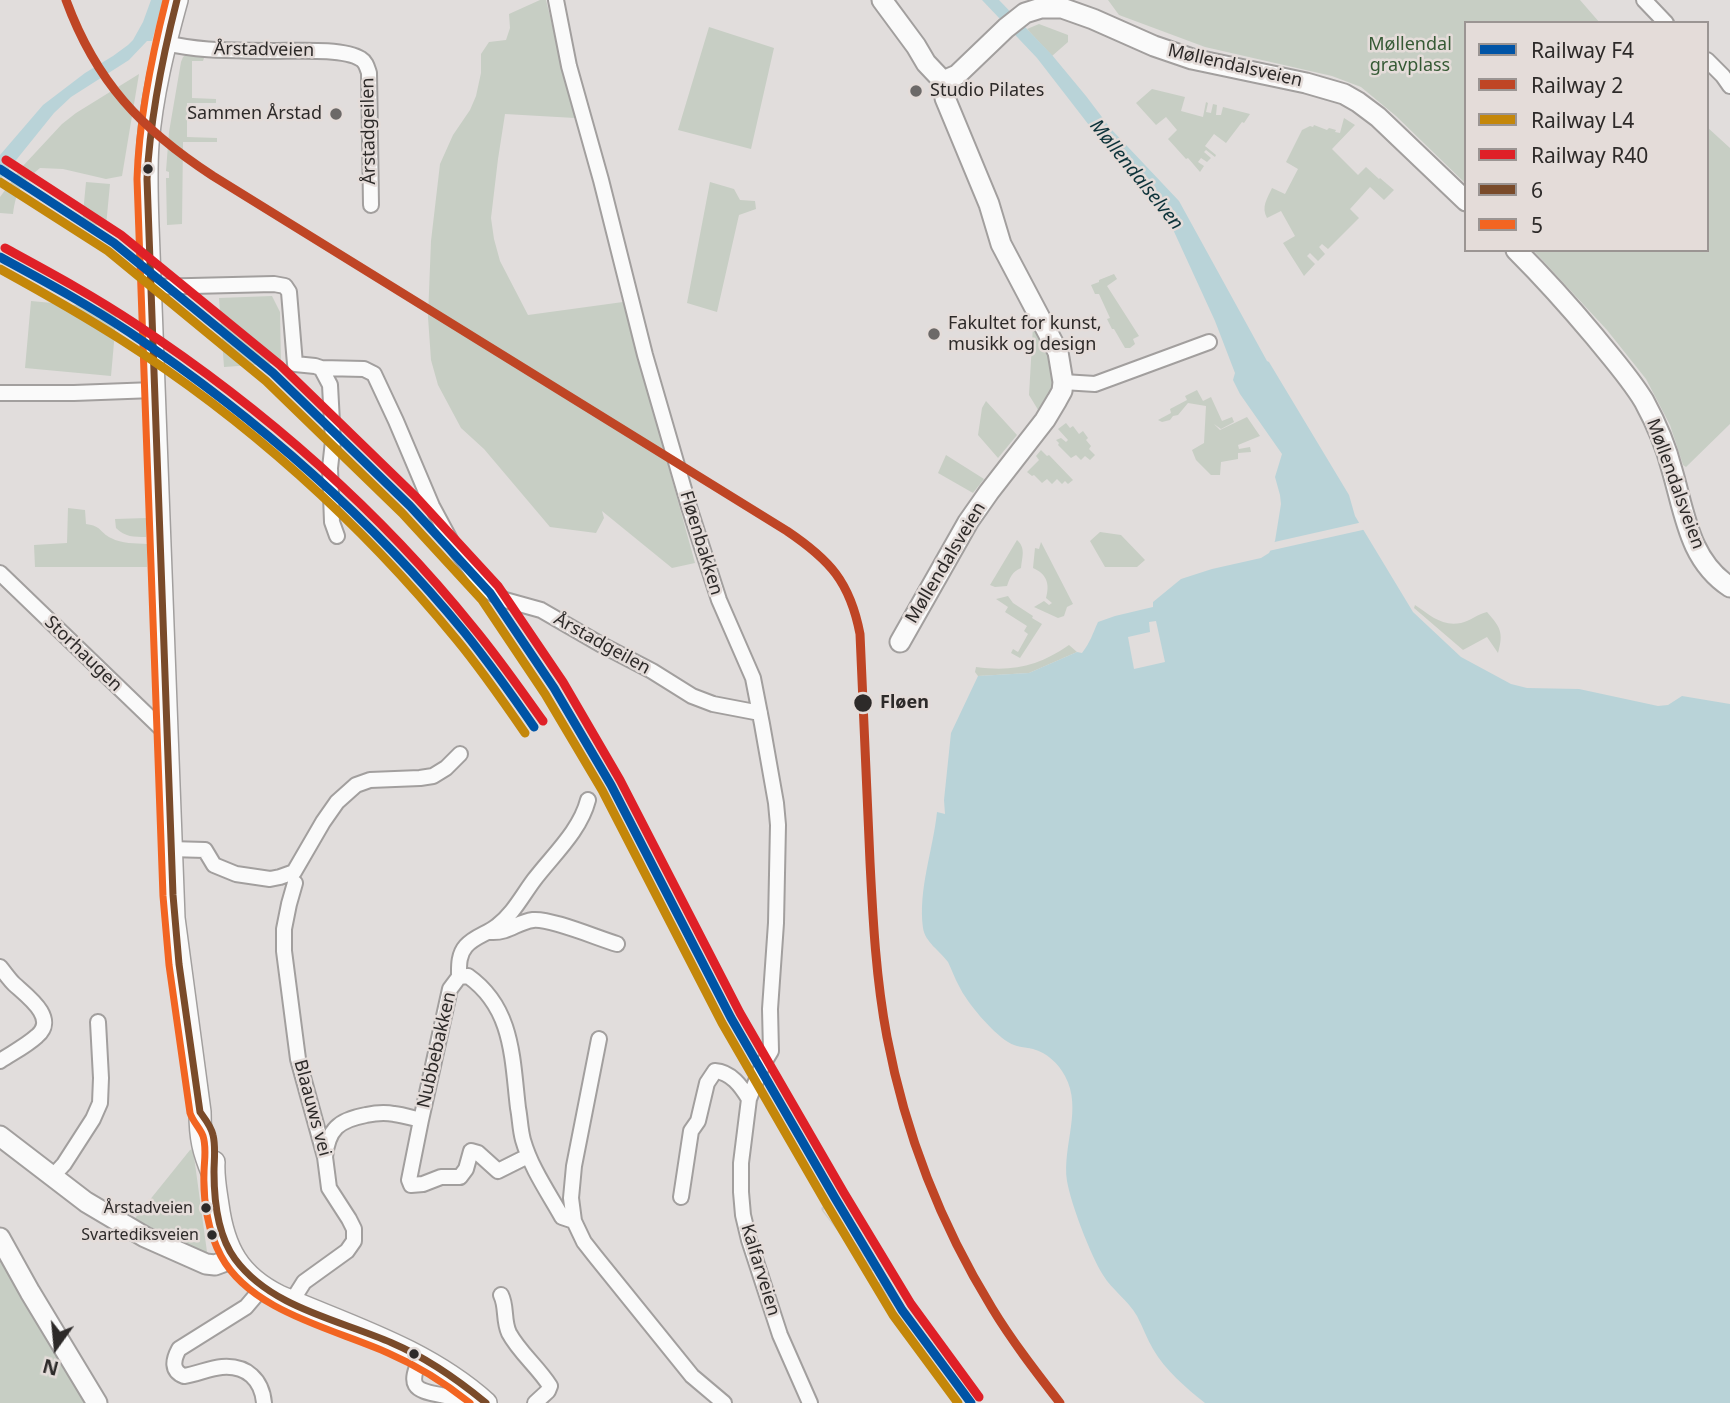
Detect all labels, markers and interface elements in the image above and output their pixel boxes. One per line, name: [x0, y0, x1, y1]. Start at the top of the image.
legend: [1464, 21, 1709, 252]
park label: Møllendal gravplass: [1368, 34, 1452, 76]
text: Railway F4: [1531, 36, 1634, 64]
street label: Årstadveien: [214, 38, 314, 62]
street label: Møllendalsveien: [1166, 40, 1304, 92]
text: Railway 2: [1531, 71, 1623, 99]
street label: Årstadgeilen: [357, 77, 381, 185]
place label: Studio Pilates: [930, 80, 1044, 102]
marker: Studio Pilates: [908, 83, 924, 99]
place label: Sammen Årstad: [187, 103, 322, 125]
marker: Sammen Årstad: [328, 106, 344, 122]
text: Railway L4: [1531, 106, 1634, 134]
water label: Møllendalselven: [1084, 115, 1188, 235]
text: Railway R40: [1531, 141, 1648, 169]
unlabelled marker: [141, 162, 155, 176]
text: 6: [1531, 176, 1543, 204]
text: 5: [1531, 211, 1543, 239]
place label: Fakultet for kunst, musikk og design: [948, 313, 1102, 356]
marker: Fakultet for kunst, musikk og design: [926, 326, 942, 342]
street label: Møllendalsveien: [1641, 416, 1709, 552]
street label: Fløenbakken: [675, 488, 727, 598]
street label: Møllendalsveien: [901, 499, 991, 627]
street label: Årstadgeilen: [550, 609, 654, 679]
street label: Storhaugen: [40, 612, 126, 696]
marker: Fløen: [852, 692, 874, 714]
place label: Fløen: [880, 692, 929, 714]
street label: Nubbebakken: [413, 990, 461, 1110]
street label: Blaauws vei: [289, 1057, 335, 1159]
place label: Årstadveien: [104, 1198, 193, 1218]
marker: Årstadveien: [199, 1201, 213, 1215]
street label: Kalfarveien: [736, 1222, 784, 1318]
place label: Svartediksveien: [81, 1225, 199, 1245]
marker: Svartediksveien: [205, 1228, 219, 1242]
north arrow: [21, 1312, 91, 1382]
unlabelled marker: [407, 1347, 421, 1361]
text: N: [40, 1353, 61, 1382]

